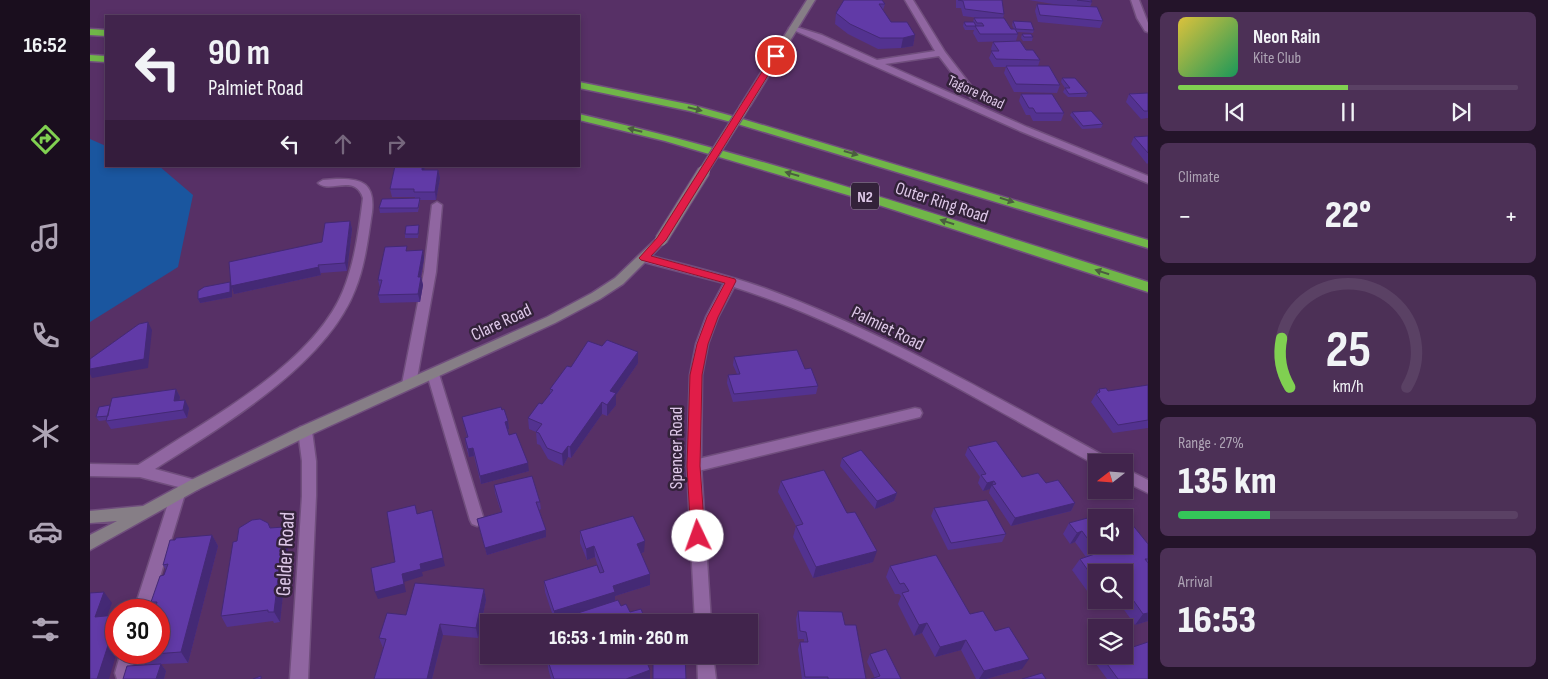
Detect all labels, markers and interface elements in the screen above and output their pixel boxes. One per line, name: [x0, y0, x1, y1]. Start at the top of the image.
text: Neon Rain: [1253, 26, 1320, 49]
text: 16:52: [23, 32, 67, 59]
text: 90 m: [208, 32, 270, 75]
icon: left: [125, 35, 190, 100]
pin: [755, 35, 797, 77]
icon: arrive: [762, 42, 790, 70]
text: Kite Club: [1253, 49, 1301, 68]
street label: Tagore Road: [944, 71, 1007, 114]
text: Palmiet Road: [208, 75, 303, 102]
icon: previous: [1221, 98, 1249, 126]
icon: pause: [1334, 98, 1362, 126]
icon: next: [1447, 98, 1475, 126]
one-way arrow: [688, 105, 703, 113]
icon: directions: [28, 122, 63, 157]
one-way arrow: [628, 126, 643, 134]
icon: left: [276, 130, 304, 158]
icon: ahead: [329, 130, 357, 158]
icon: right: [382, 130, 410, 158]
one-way arrow: [844, 150, 859, 158]
text: Climate: [1178, 168, 1220, 187]
one-way arrow: [784, 170, 799, 178]
street label: Outer Ring Road: [893, 178, 991, 227]
road number: N2: [851, 182, 879, 210]
text: 22°: [1325, 193, 1371, 238]
one-way arrow: [999, 197, 1014, 205]
text: −: [1178, 200, 1192, 233]
text: +: [1504, 200, 1518, 233]
one-way arrow: [939, 218, 954, 226]
icon: music: [28, 220, 63, 255]
one-way arrow: [1094, 268, 1109, 275]
street label: Clare Road: [468, 299, 535, 345]
street label: Palmiet Road: [848, 302, 927, 355]
icon: phone: [28, 318, 63, 353]
text: 25: [1325, 319, 1371, 382]
text: km/h: [1333, 376, 1363, 397]
street label: Spencer Road: [666, 407, 687, 489]
icon: climate: [28, 416, 63, 451]
text: Range · 27%: [1178, 434, 1244, 453]
north arrow: [1088, 454, 1132, 499]
map controls: [1088, 454, 1133, 664]
text: 135 km: [1178, 459, 1277, 504]
position arrow: [671, 509, 723, 561]
button: sound: [1088, 509, 1133, 554]
street label: Gelder Road: [271, 511, 300, 597]
icon: car: [28, 514, 63, 549]
button: search: [1088, 564, 1133, 609]
text: Arrival: [1178, 573, 1212, 592]
text: 16:53: [1178, 598, 1256, 643]
speed limit sign: 30: [105, 599, 170, 664]
icon: filters: [28, 612, 63, 647]
button: layers: [1088, 619, 1133, 664]
text: 16:53 · 1 min · 260 m: [549, 627, 689, 650]

